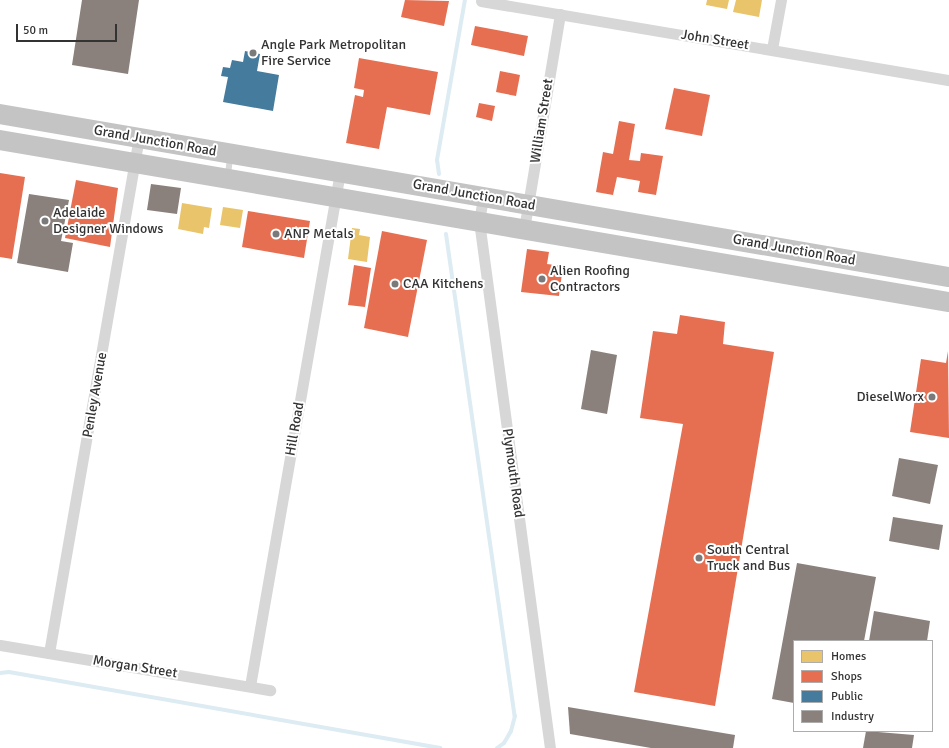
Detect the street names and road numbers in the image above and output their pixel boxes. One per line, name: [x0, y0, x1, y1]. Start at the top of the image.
street label: John Street: [680, 26, 750, 54]
street label: William Street: [527, 78, 557, 164]
street label: Grand Junction Road: [92, 122, 218, 160]
street label: Grand Junction Road: [411, 176, 537, 214]
street label: Grand Junction Road: [731, 231, 857, 269]
street label: Penley Avenue: [79, 351, 111, 439]
street label: Hill Road: [282, 401, 308, 457]
street label: Plymouth Road: [498, 427, 528, 519]
street label: Morgan Street: [92, 652, 178, 682]

